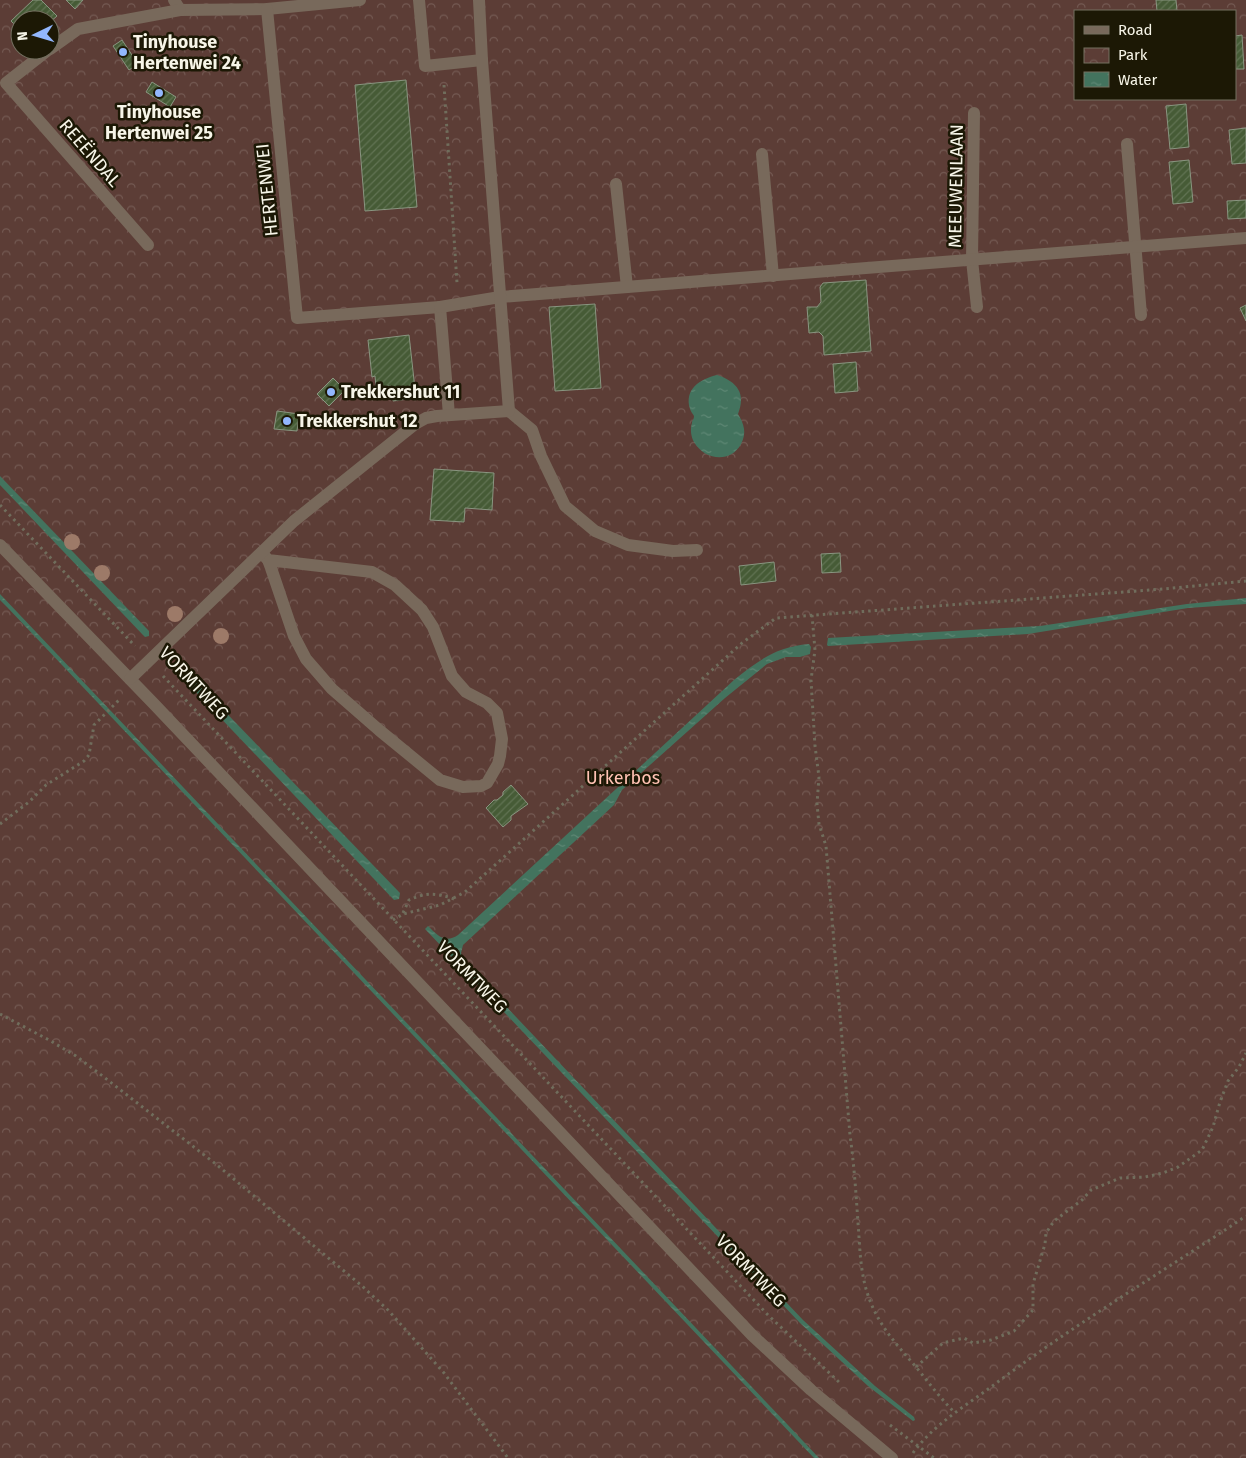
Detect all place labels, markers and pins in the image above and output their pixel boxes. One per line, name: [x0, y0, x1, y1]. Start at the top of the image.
place label: Tinyhouse Hertenwei 24: [133, 31, 241, 74]
marker: Tinyhouse Hertenwei 24: [117, 46, 129, 58]
marker: Tinyhouse Hertenwei 25: [153, 87, 165, 99]
place label: Tinyhouse Hertenwei 25: [105, 101, 213, 144]
place label: Trekkershut 11: [341, 381, 460, 403]
marker: Trekkershut 11: [325, 386, 337, 398]
place label: Trekkershut 12: [297, 410, 418, 432]
marker: Trekkershut 12: [281, 415, 293, 427]

